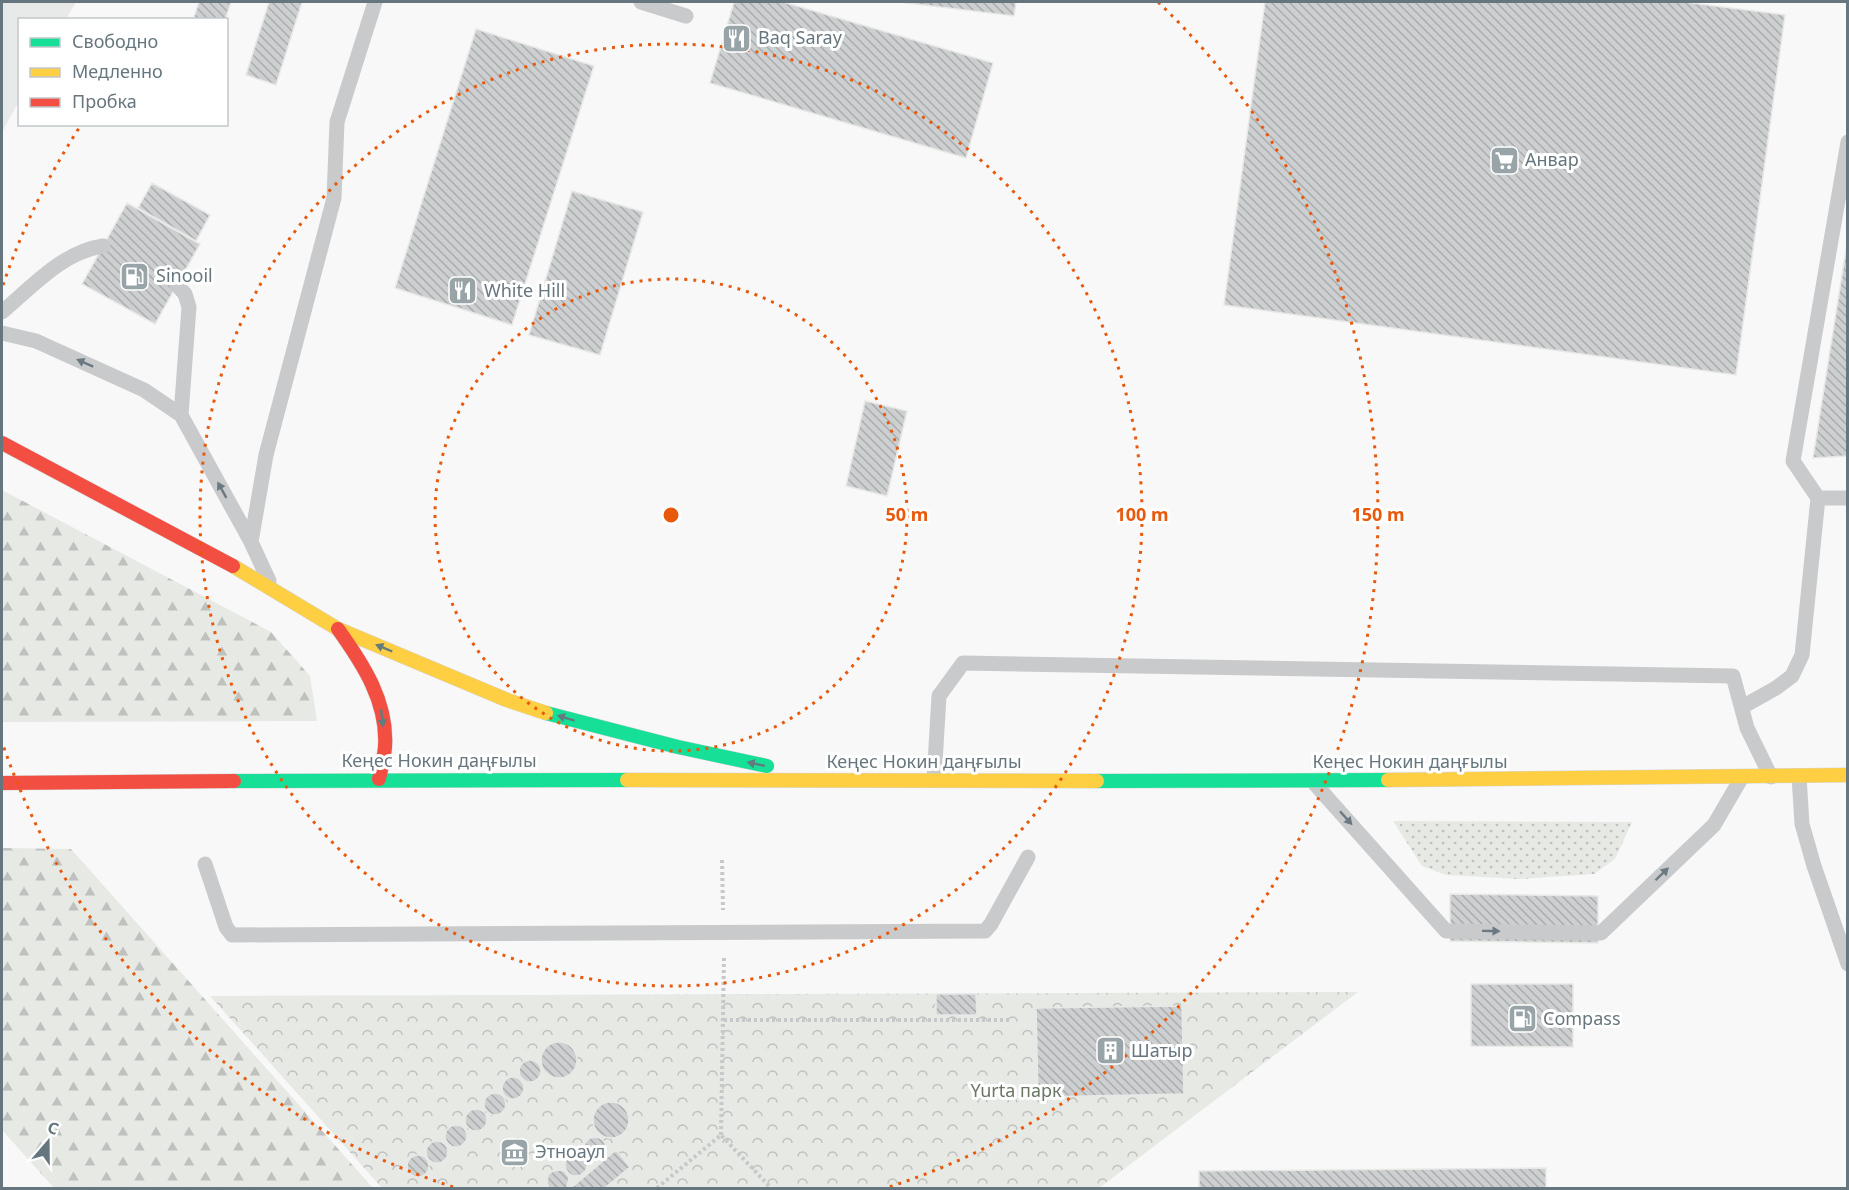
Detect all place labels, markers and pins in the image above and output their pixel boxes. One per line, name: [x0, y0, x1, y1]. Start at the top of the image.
restaurant icon: Baq Saray: [721, 22, 753, 54]
place label: Baq Saray: [758, 25, 843, 49]
supermarket icon: Анвар: [1488, 144, 1520, 176]
place label: Анвар: [1525, 147, 1579, 171]
fuel station icon: Sinooil: [119, 260, 151, 292]
place label: Sinooil: [156, 263, 213, 287]
restaurant icon: White Hill: [447, 275, 479, 307]
place label: White Hill: [484, 278, 565, 302]
centre of rings: [661, 505, 681, 525]
fuel station icon: Compass: [1506, 1003, 1538, 1035]
place label: Compass: [1543, 1006, 1621, 1030]
building icon: Шатыр: [1094, 1035, 1126, 1067]
place label: Шатыр: [1131, 1038, 1192, 1062]
museum icon: Этноаул: [498, 1136, 530, 1168]
place label: Этноаул: [535, 1139, 605, 1163]

